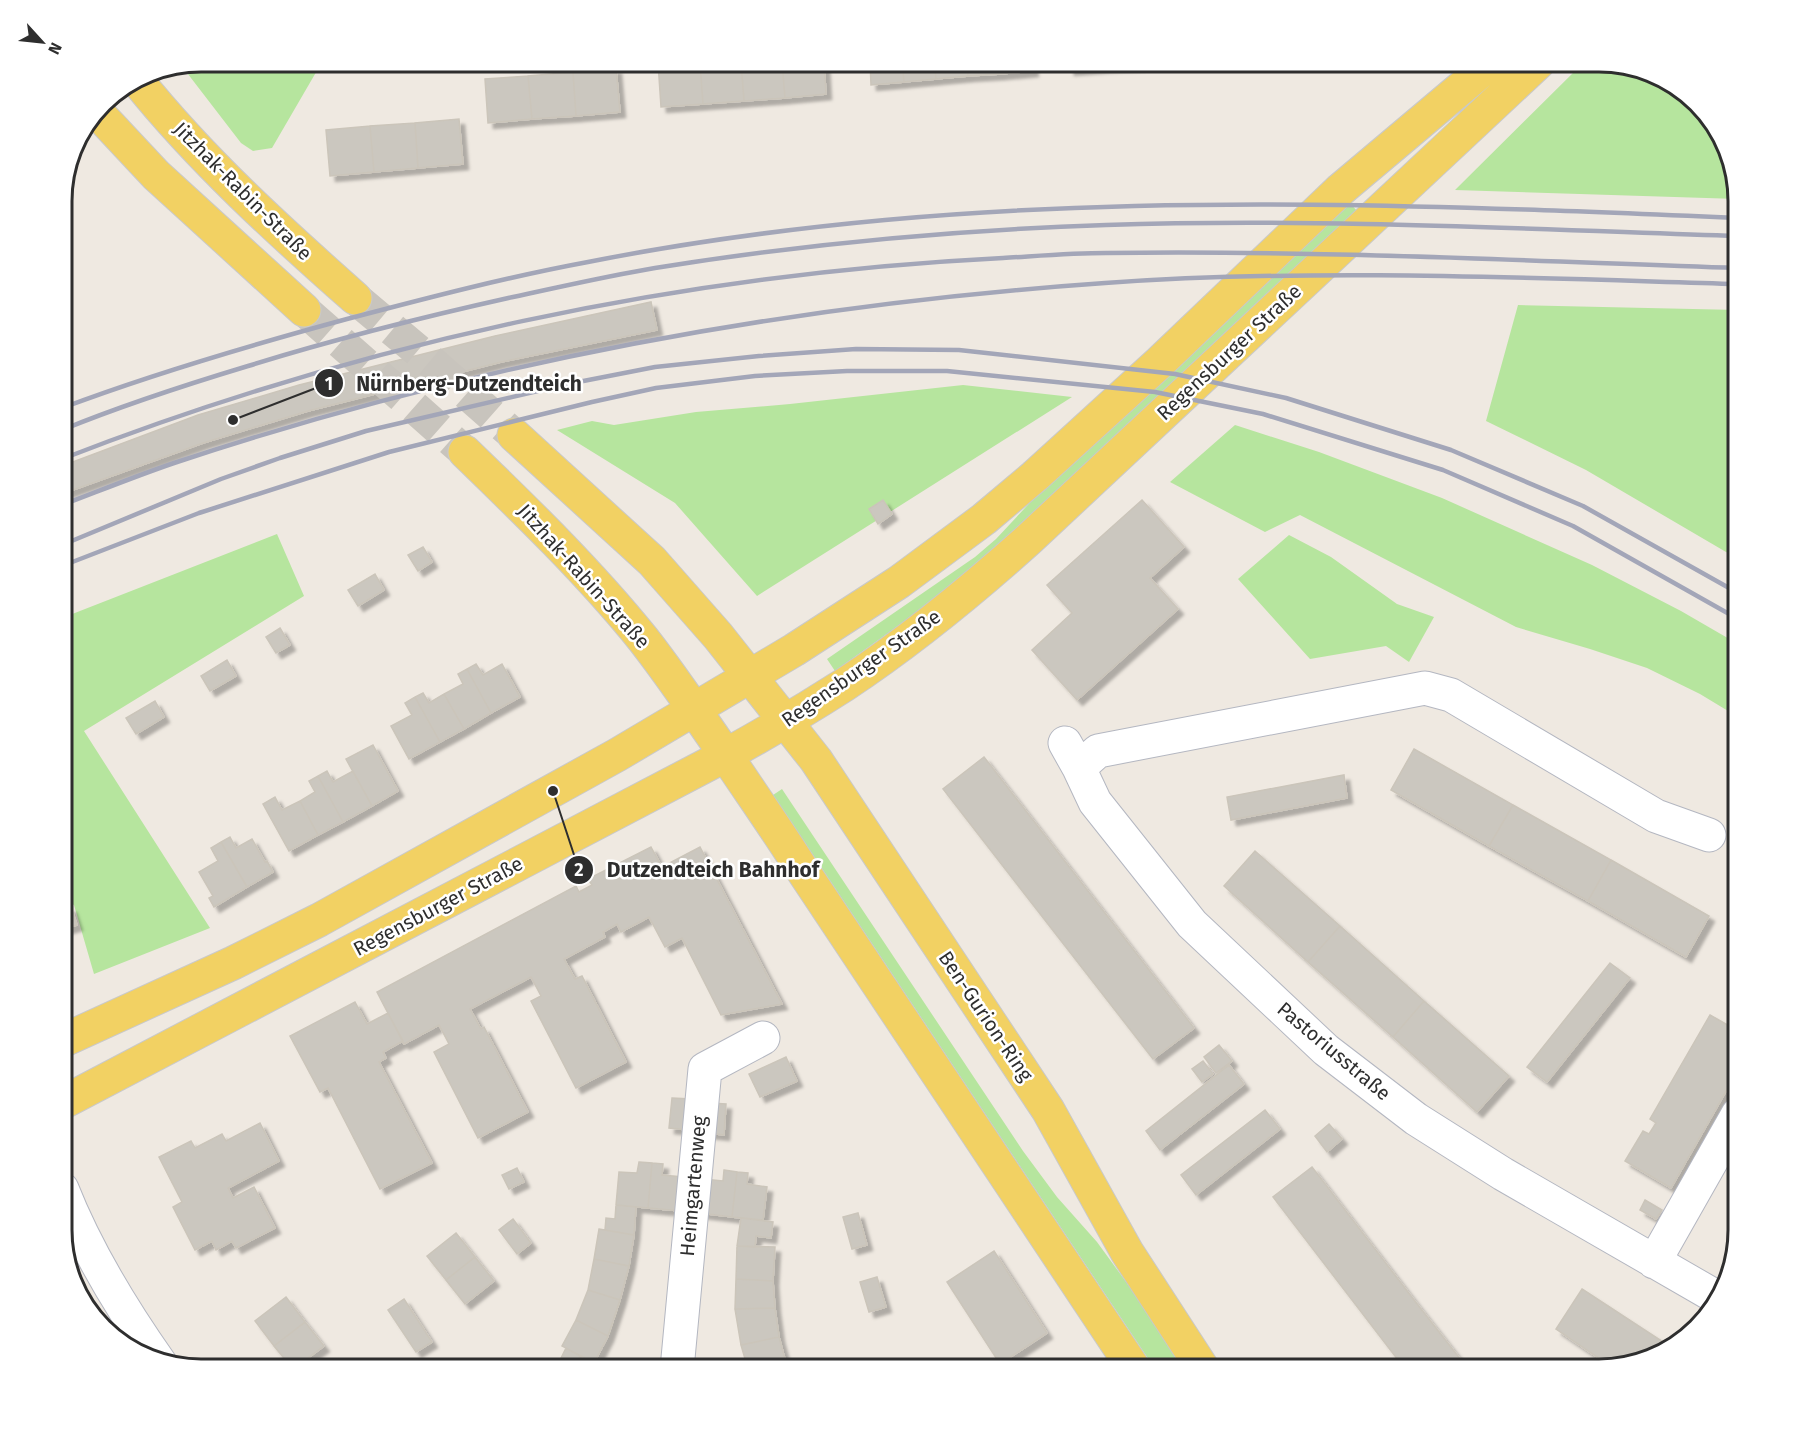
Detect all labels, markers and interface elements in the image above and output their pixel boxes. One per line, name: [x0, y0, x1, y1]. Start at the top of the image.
north arrow: [12, 12, 72, 72]
text: N: [44, 40, 66, 58]
street label: Jitzhak-Rabin-Straße: [169, 117, 317, 265]
street label: Regensburger Straße: [1152, 279, 1306, 425]
callout: Nürnberg-Dutzendteich: [314, 364, 594, 403]
text: Nürnberg-Dutzendteich: [356, 371, 582, 397]
text: 1: [325, 373, 333, 395]
street label: Jitzhak-Rabin-Straße: [513, 499, 655, 653]
street label: Regensburger Straße: [777, 604, 945, 732]
callout: Dutzendteich Bahnhof: [564, 850, 831, 889]
street label: Regensburger Straße: [349, 851, 527, 961]
text: Dutzendteich Bahnhof: [607, 857, 822, 883]
text: 2: [574, 859, 584, 881]
street label: Ben-Gurion-Ring: [934, 946, 1039, 1086]
street label: Pastoriusstraße: [1272, 997, 1396, 1105]
street label: Heimgartenweg: [675, 1114, 711, 1257]

